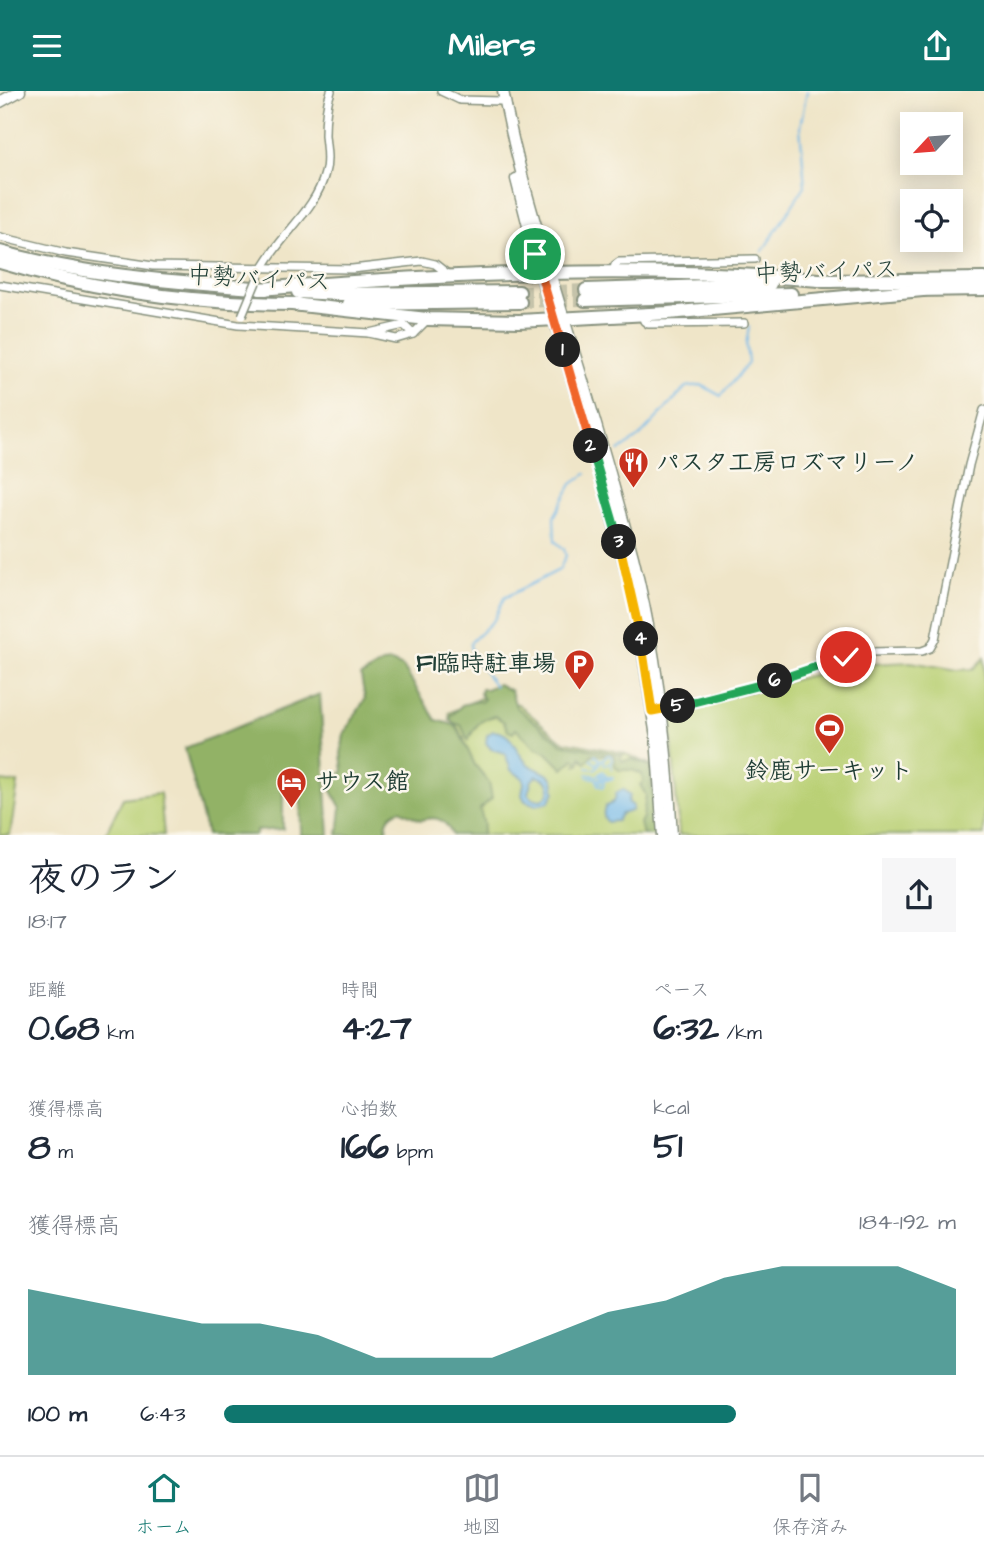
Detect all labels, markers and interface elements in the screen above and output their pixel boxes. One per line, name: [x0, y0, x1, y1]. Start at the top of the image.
text: Milers: [448, 23, 536, 68]
icon: menu: [28, 27, 66, 65]
icon: share: [918, 27, 956, 65]
north arrow: [900, 112, 962, 175]
map controls: [900, 112, 963, 252]
button: locate: [900, 189, 963, 252]
pin: [505, 224, 565, 284]
icon: arrive: [516, 235, 554, 273]
street label: 中勢バイパス: [754, 253, 898, 291]
street label: 中勢バイパス: [186, 258, 332, 300]
pin: 1: [546, 333, 580, 367]
text: 1: [561, 336, 564, 363]
pin: 2: [574, 429, 608, 463]
text: 2: [585, 432, 596, 459]
restaurant icon: パスタ工房ロズマリーノ: [616, 446, 650, 490]
place label: パスタ工房ロズマリーノ: [656, 446, 919, 480]
pin: 3: [602, 525, 636, 559]
text: 3: [614, 528, 623, 555]
pin: 4: [624, 621, 658, 657]
text: 4: [634, 625, 647, 652]
pin: [816, 627, 876, 687]
icon: check: [827, 638, 865, 676]
place label: F1臨時駐車場: [416, 647, 556, 681]
parking icon: F1臨時駐車場: [562, 647, 596, 691]
pin: 6: [758, 663, 792, 699]
text: 6: [769, 667, 780, 694]
pin: 5: [660, 689, 696, 723]
text: 5: [671, 692, 684, 719]
sports icon: 鈴鹿サーキット: [812, 712, 846, 756]
place label: 鈴鹿サーキット: [745, 754, 913, 788]
hotel icon: サウス館: [275, 765, 309, 809]
place label: サウス館: [315, 765, 410, 799]
text: 夜のラン: [28, 853, 180, 905]
button: share: [882, 858, 956, 932]
text: 18:17: [28, 905, 67, 937]
text: 距離: [28, 977, 66, 1004]
text: 時間: [341, 977, 379, 1004]
text: ペース: [653, 977, 709, 1004]
text: 0.68: [28, 1004, 100, 1053]
text: 4:27: [341, 1004, 412, 1053]
text: 6:32: [653, 1004, 719, 1053]
text: km: [100, 1020, 134, 1047]
text: /km: [719, 1020, 762, 1047]
text: kcal: [653, 1095, 690, 1122]
text: 獲得標高: [28, 1096, 104, 1123]
text: 心拍数: [341, 1096, 398, 1123]
text: 51: [653, 1122, 683, 1171]
text: 8: [28, 1123, 51, 1172]
text: 166: [341, 1123, 389, 1172]
text: m: [51, 1139, 73, 1166]
text: bpm: [389, 1139, 433, 1166]
text: 184–192 m: [859, 1206, 956, 1238]
text: 獲得標高: [28, 1210, 120, 1242]
text: 100 m: [28, 1398, 87, 1430]
text: 6:43: [140, 1398, 186, 1430]
tab: ホーム: [136, 1469, 192, 1541]
tab: 地図: [463, 1469, 501, 1541]
tab: 保存済み: [772, 1469, 848, 1541]

